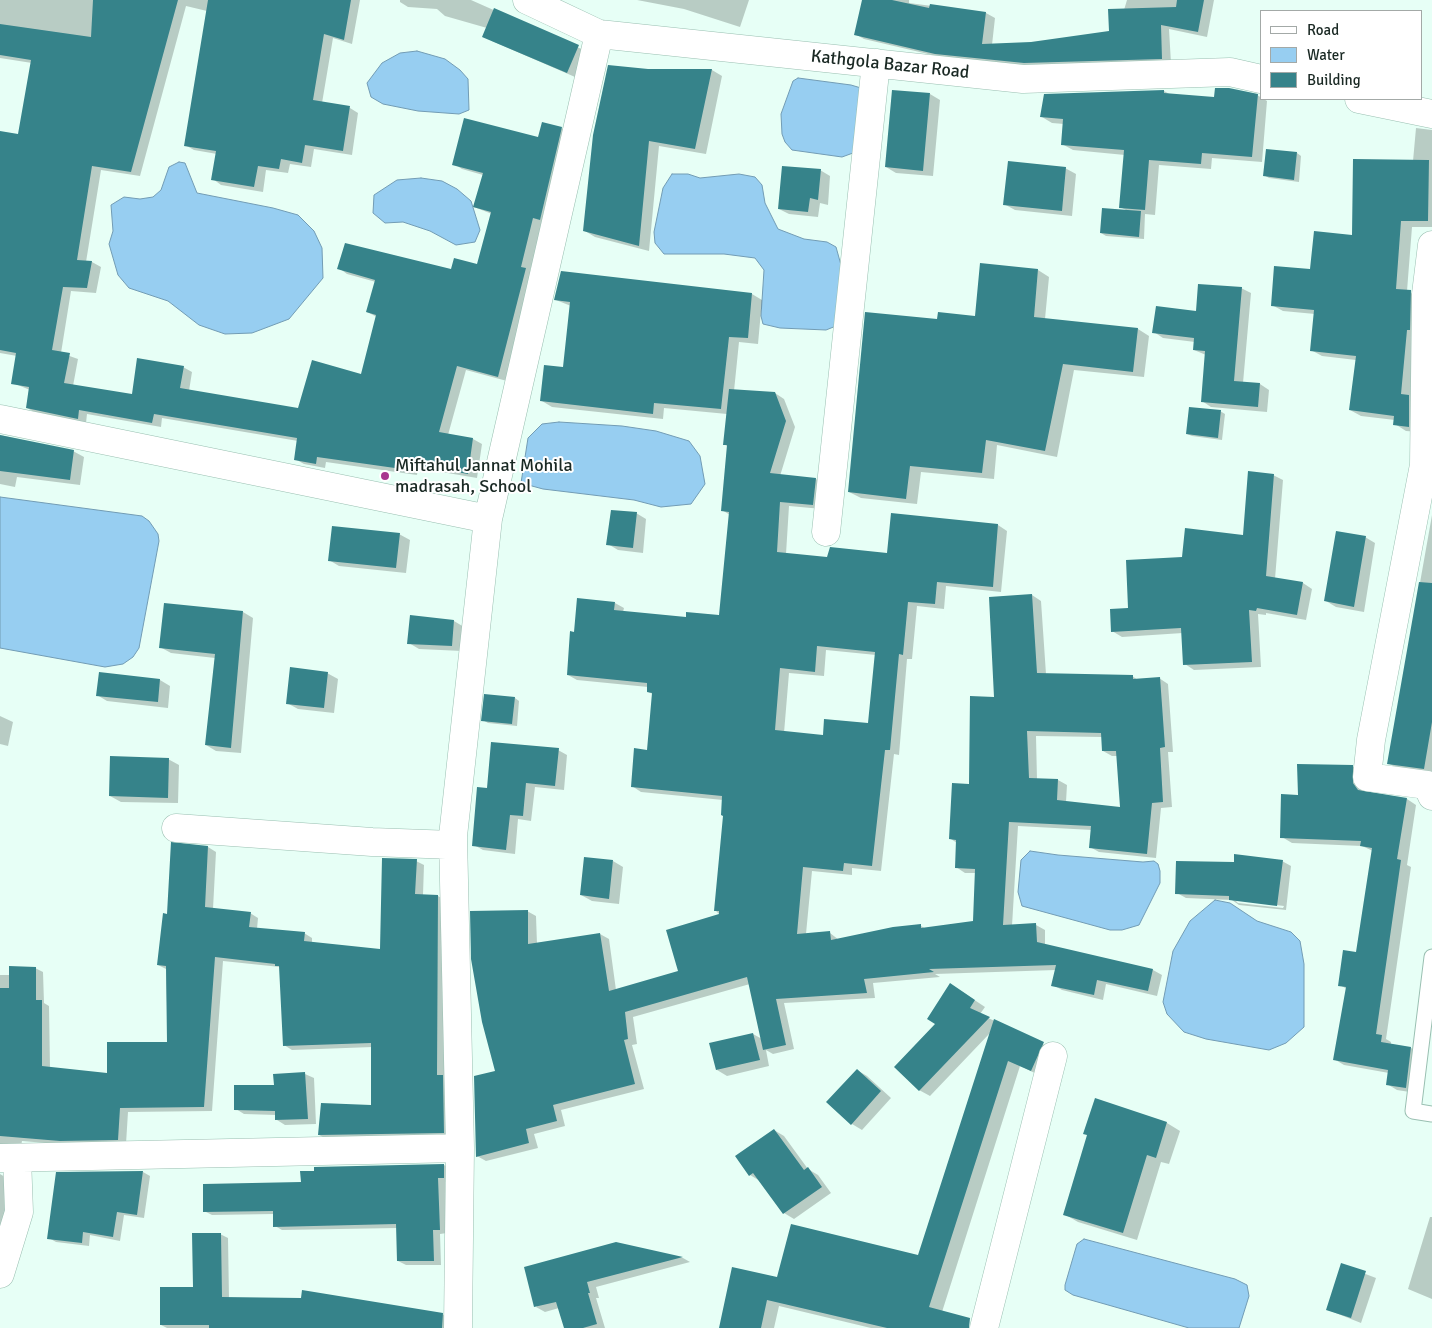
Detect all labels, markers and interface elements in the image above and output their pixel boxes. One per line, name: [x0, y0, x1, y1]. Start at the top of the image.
legend: [1260, 10, 1422, 100]
text: Road: [1307, 21, 1339, 39]
street label: Kathgola Bazar Road: [810, 46, 970, 84]
text: Water: [1307, 46, 1345, 64]
text: Building: [1307, 71, 1361, 89]
place label: Miftahul Jannat Mohila madrasah, School: [395, 455, 573, 498]
marker: Miftahul Jannat Mohila madrasah, School: [379, 470, 391, 482]

